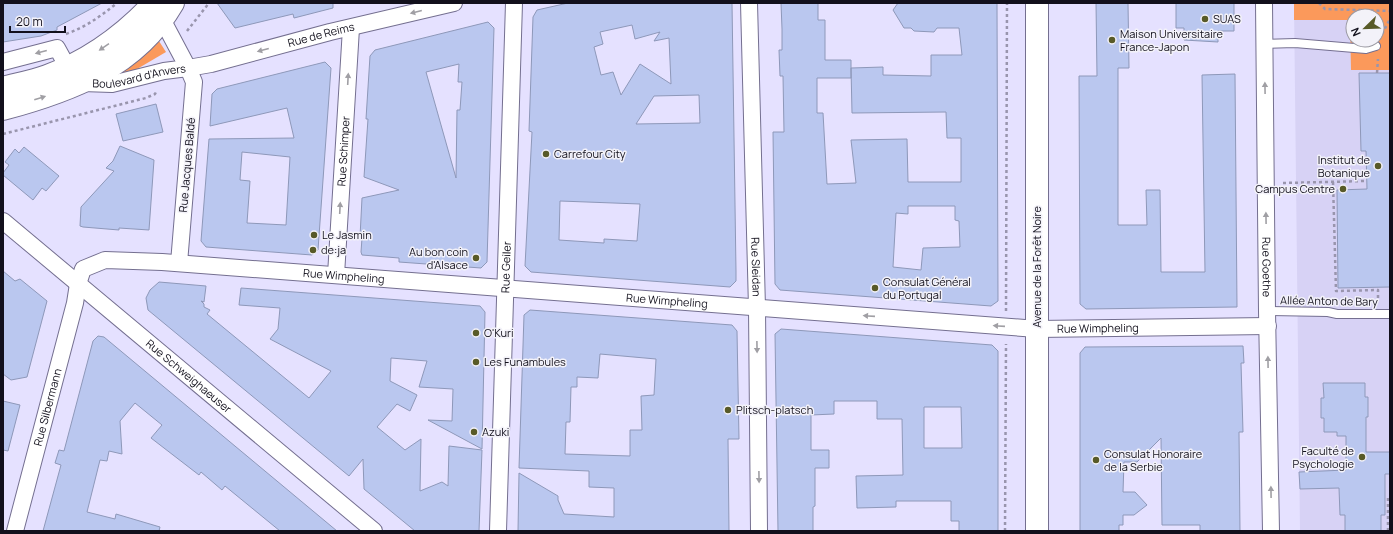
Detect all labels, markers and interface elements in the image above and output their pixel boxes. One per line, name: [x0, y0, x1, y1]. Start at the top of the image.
scale bar: [10, 8, 65, 34]
north arrow: [1345, 8, 1385, 48]
one-way arrow: [410, 9, 422, 15]
place label: SUAS: [1213, 11, 1241, 26]
text: 20 m: [16, 13, 43, 30]
marker: SUAS: [1200, 14, 1210, 24]
street label: Rue de Reims: [286, 19, 356, 50]
text: N: [1347, 25, 1364, 39]
place label: Maison Universitaire France-Japon: [1120, 26, 1224, 54]
marker: Maison Universitaire France-Japon: [1107, 35, 1117, 45]
one-way arrow: [99, 43, 109, 51]
one-way arrow: [256, 47, 268, 53]
one-way arrow: [35, 50, 47, 56]
street label: Boulevard d'Anvers: [92, 60, 187, 91]
one-way arrow: [344, 73, 351, 85]
one-way arrow: [1262, 81, 1268, 94]
one-way arrow: [35, 95, 47, 101]
street label: Rue Jacques Baldé: [175, 116, 198, 213]
street label: Rue Schimper: [333, 116, 353, 187]
place label: Carrefour City: [554, 146, 626, 161]
marker: Carrefour City: [541, 149, 551, 159]
place label: Institut de Botanique: [1318, 152, 1371, 180]
marker: Institut de Botanique: [1373, 161, 1383, 171]
place label: Campus Centre: [1255, 181, 1336, 196]
marker: Campus Centre: [1338, 184, 1348, 194]
one-way arrow: [337, 201, 343, 214]
street label: Avenue de la Forêt Noire: [1029, 206, 1044, 328]
one-way arrow: [1263, 211, 1269, 224]
place label: Le Jasmin: [322, 227, 372, 242]
marker: Le Jasmin: [309, 230, 319, 240]
street label: Rue Sleidan: [748, 237, 765, 297]
street label: Rue Goethe: [1259, 237, 1275, 298]
street label: Rue Geiler: [497, 241, 514, 293]
place label: de:ja: [321, 242, 346, 257]
place label: Au bon coin d'Alsace: [409, 244, 469, 272]
marker: de:ja: [308, 245, 318, 255]
marker: Au bon coin d'Alsace: [471, 253, 481, 263]
street label: Rue Wimpheling: [303, 265, 385, 286]
place label: Consulat Général du Portugal: [883, 274, 971, 302]
marker: Consulat Général du Portugal: [870, 283, 880, 293]
street label: Rue Wimpheling: [626, 290, 708, 311]
street label: Allée Anton de Bary: [1280, 292, 1378, 309]
one-way arrow: [863, 313, 875, 320]
street label: Rue Wimpheling: [1057, 320, 1139, 336]
one-way arrow: [992, 322, 1005, 329]
place label: O'Kuri: [484, 325, 514, 340]
marker: O'Kuri: [471, 328, 481, 338]
street label: Rue Schweighaeuser: [143, 336, 235, 416]
one-way arrow: [754, 341, 760, 354]
place label: Les Funambules: [484, 354, 566, 369]
one-way arrow: [1265, 355, 1271, 368]
marker: Les Funambules: [471, 357, 481, 367]
street label: Rue Silbermann: [30, 367, 64, 447]
place label: Plitsch-platsch: [736, 402, 813, 417]
marker: Plitsch-platsch: [723, 405, 733, 415]
place label: Azuki: [482, 424, 509, 439]
marker: Azuki: [469, 427, 479, 437]
place label: Faculté de Psychologie: [1293, 443, 1355, 471]
place label: Consulat Honoraire de la Serbie: [1104, 446, 1203, 474]
marker: Faculté de Psychologie: [1357, 452, 1367, 462]
marker: Consulat Honoraire de la Serbie: [1091, 455, 1101, 465]
one-way arrow: [756, 471, 762, 484]
one-way arrow: [1267, 486, 1274, 498]

